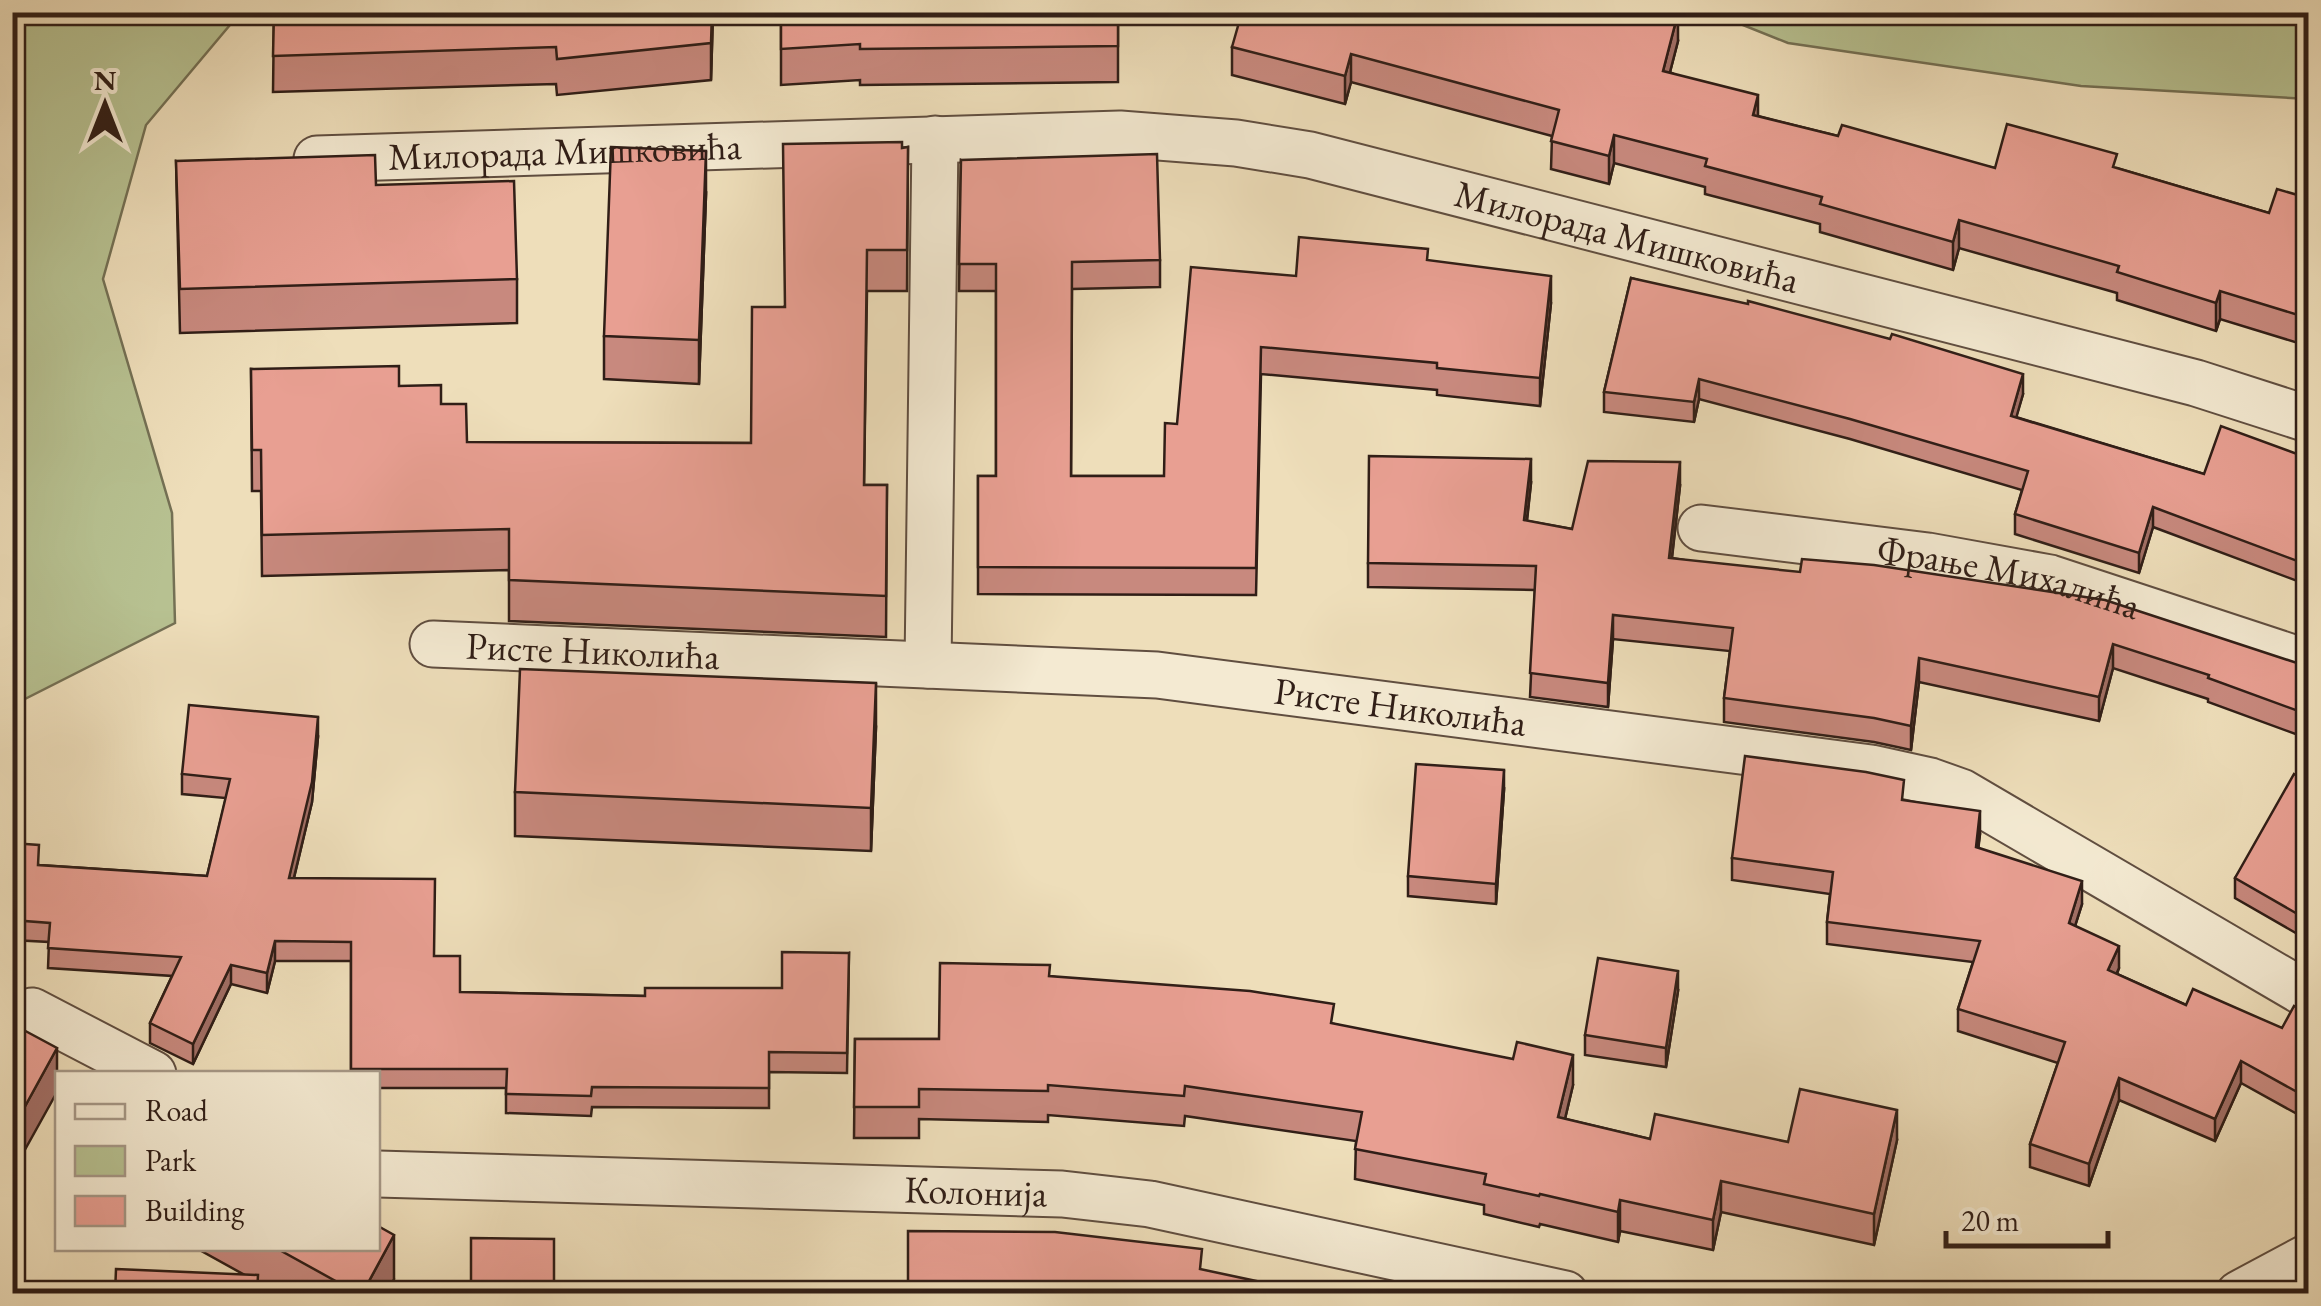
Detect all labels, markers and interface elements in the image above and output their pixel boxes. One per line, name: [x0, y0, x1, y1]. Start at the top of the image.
north arrow: [55, 55, 155, 155]
text: N: [94, 62, 117, 98]
street label: Милорада Мишковића: [387, 121, 743, 181]
street label: Милорада Мишковића: [1450, 168, 1805, 304]
street label: Фрање Михалића: [1874, 525, 2148, 630]
street label: Ристе Николића: [465, 620, 722, 680]
street label: Ристе Николића: [1271, 665, 1530, 747]
legend: [55, 1071, 380, 1251]
text: Road: [145, 1091, 209, 1130]
text: Park: [145, 1141, 197, 1180]
street label: Колонија: [904, 1164, 1049, 1218]
scale bar: [1946, 1186, 2108, 1248]
text: Building: [145, 1191, 245, 1230]
text: 20 m: [1961, 1201, 2019, 1240]

